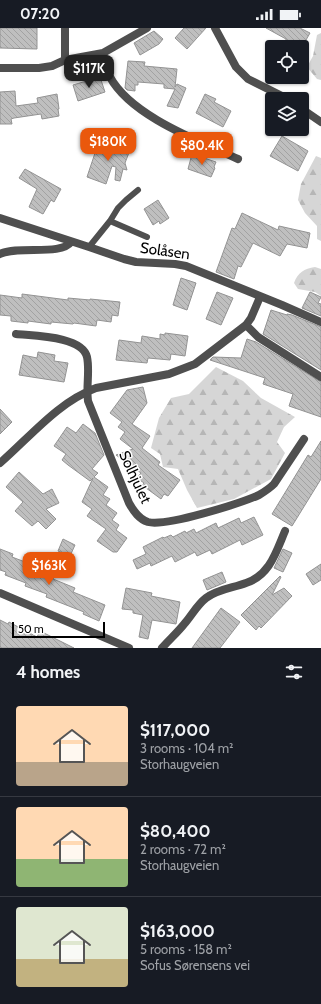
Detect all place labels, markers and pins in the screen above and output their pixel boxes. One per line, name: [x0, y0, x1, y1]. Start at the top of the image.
pin: $117K: [61, 55, 117, 89]
pin: $180K: [80, 128, 136, 162]
pin: $80.4K: [169, 132, 235, 166]
pin: $163K: [21, 552, 77, 586]

